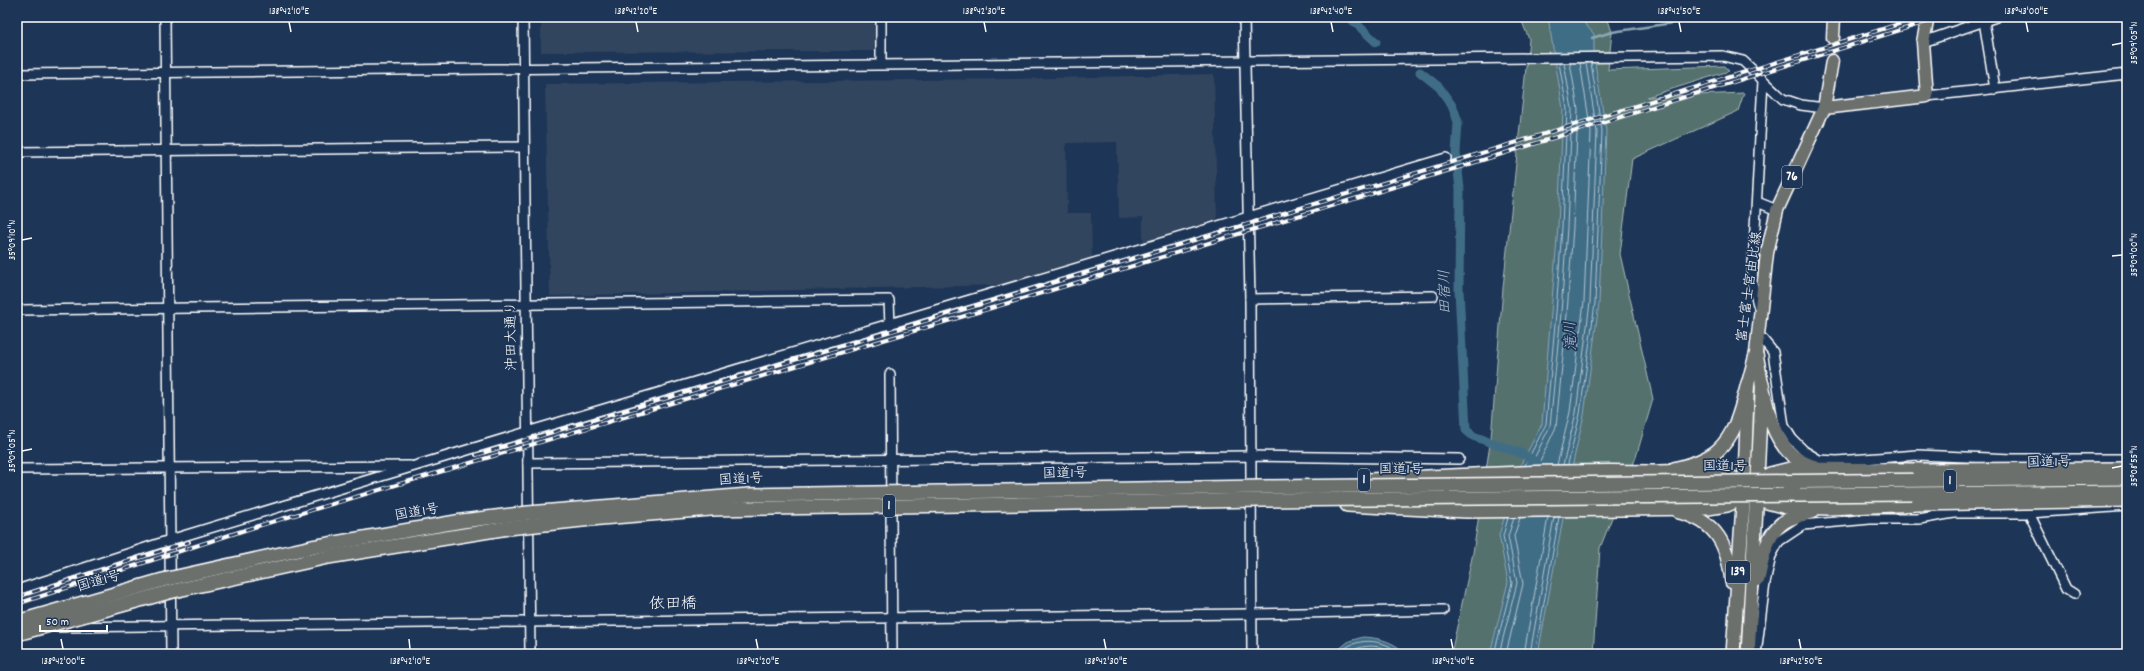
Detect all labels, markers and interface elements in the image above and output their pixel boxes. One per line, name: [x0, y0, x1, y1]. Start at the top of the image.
text: 138°42'10"E: [269, 5, 309, 19]
text: 138°42'20"E: [615, 5, 658, 19]
text: 138°42'30"E: [963, 5, 1006, 19]
text: 138°42'40"E: [1310, 5, 1352, 19]
text: 138°42'50"E: [1658, 5, 1701, 19]
text: 138°43'00"E: [2004, 5, 2048, 19]
text: 35°09'05"N: [2128, 22, 2142, 64]
road number: 76: [1782, 166, 1802, 188]
text: 35°09'10"N: [6, 220, 20, 260]
street label: 富士富士宮由比線: [1732, 230, 1768, 344]
text: 35°09'00"N: [2128, 233, 2142, 277]
water label: 田宿川: [1435, 269, 1457, 315]
street label: 沖田大通り: [501, 301, 523, 371]
water label: 滝川: [1560, 320, 1584, 352]
text: 35°09'05"N: [6, 430, 20, 472]
text: 35°08'55"N: [2128, 445, 2142, 487]
street label: 国道1号: [2026, 453, 2072, 473]
street label: 国道1号: [1702, 457, 1748, 477]
street label: 国道1号: [1378, 460, 1424, 480]
street label: 国道1号: [1042, 464, 1088, 484]
street label: 国道1号: [718, 469, 764, 491]
road number: 1: [1358, 469, 1370, 491]
road number: 1: [1944, 470, 1956, 492]
road number: 1: [883, 495, 895, 517]
street label: 国道1号: [393, 499, 441, 527]
road number: 139: [1726, 561, 1750, 583]
street label: 国道1号: [75, 566, 123, 598]
district label: 依田橋: [649, 593, 697, 616]
scale bar: [40, 607, 107, 633]
text: 50 m: [46, 614, 69, 631]
text: 138°42'00"E: [41, 655, 85, 669]
text: 138°42'10"E: [390, 655, 430, 669]
text: 138°42'20"E: [737, 655, 780, 669]
text: 138°42'30"E: [1085, 655, 1128, 669]
text: 138°42'40"E: [1432, 655, 1474, 669]
text: 138°42'50"E: [1780, 655, 1823, 669]

